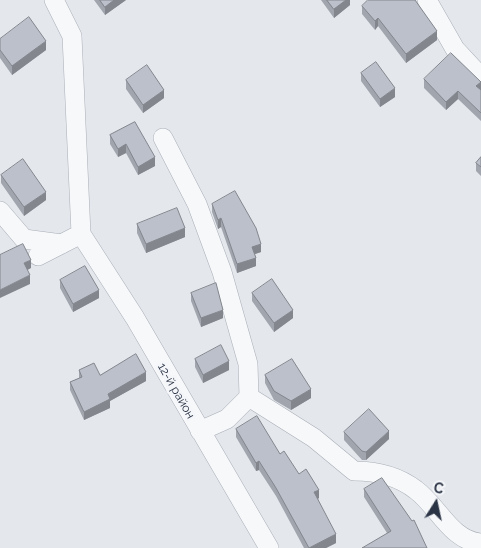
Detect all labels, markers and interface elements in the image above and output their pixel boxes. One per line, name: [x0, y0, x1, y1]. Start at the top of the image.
street label: 12-й район: [154, 361, 198, 421]
north arrow: [411, 478, 461, 528]
text: С: [432, 480, 445, 497]

